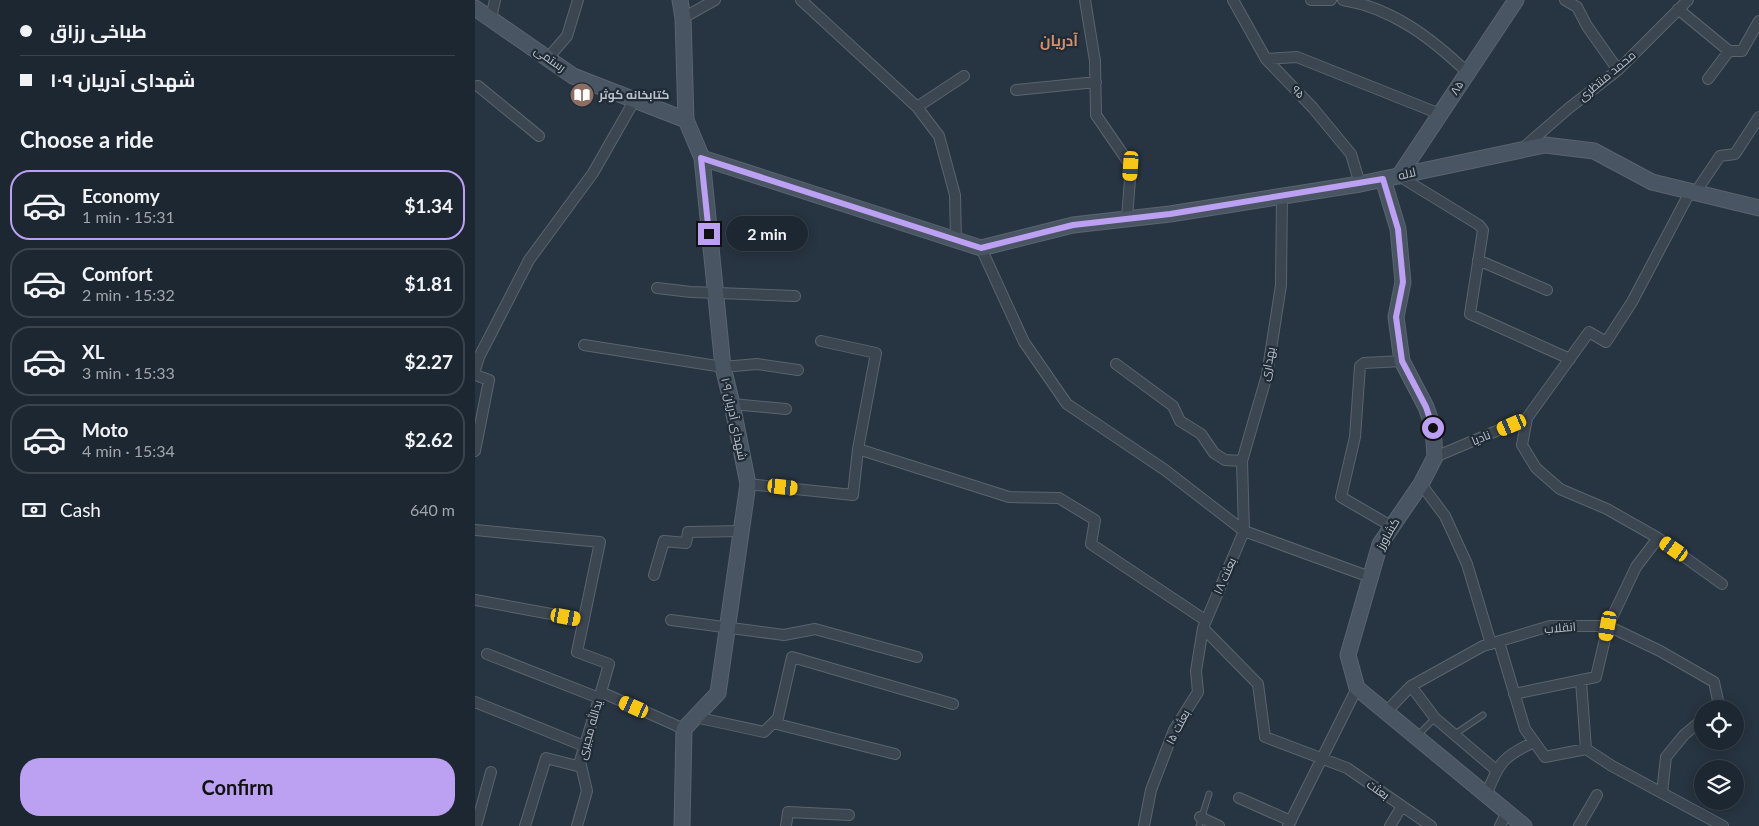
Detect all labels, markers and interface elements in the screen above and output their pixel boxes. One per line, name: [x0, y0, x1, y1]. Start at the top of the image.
text: طباخی رزاق: [50, 19, 147, 42]
district label: آدریان: [1040, 31, 1078, 50]
street label: رستمی: [532, 42, 569, 75]
street label: محمد منتظری: [1575, 47, 1639, 104]
text: شهدای آدریان ۱۰۹: [50, 68, 195, 91]
street label: ۸۵: [1446, 78, 1467, 98]
library icon: کتابخانه کوثر: [569, 82, 595, 108]
street label: ۹۵: [1289, 82, 1308, 101]
place label: کتابخانه کوثر: [598, 87, 670, 103]
text: Choose a ride: [20, 126, 154, 153]
car: [1122, 151, 1139, 181]
street label: لاله: [1396, 164, 1417, 183]
icon: car: [22, 183, 67, 228]
text: Economy: [82, 184, 160, 207]
text: $1.34: [404, 194, 453, 217]
text: 1 min · 15:31: [82, 207, 175, 226]
callout: 2 min: [727, 216, 809, 252]
route end: [698, 223, 720, 245]
text: 2 min: [747, 224, 787, 243]
icon: car: [22, 261, 67, 306]
text: Comfort: [82, 262, 153, 285]
text: $1.81: [404, 272, 453, 295]
text: 2 min · 15:32: [82, 285, 175, 304]
icon: car: [22, 339, 67, 384]
text: XL: [82, 340, 105, 363]
street label: بهداری: [1257, 345, 1278, 382]
text: $2.27: [404, 350, 453, 373]
text: 3 min · 15:33: [82, 363, 175, 382]
street label: شهدای آدریان ۱۰۹: [718, 376, 751, 462]
car: [1495, 412, 1528, 438]
icon: car: [22, 417, 67, 462]
route start: [1422, 417, 1444, 439]
text: Moto: [82, 418, 128, 441]
street label: نادیا: [1469, 427, 1493, 448]
text: $2.62: [404, 428, 453, 451]
text: 4 min · 15:34: [82, 441, 175, 460]
car: [767, 478, 798, 496]
icon: cash: [20, 496, 48, 524]
text: Cash: [60, 498, 101, 521]
text: 640 m: [410, 500, 455, 519]
street label: کشاورز: [1372, 515, 1403, 553]
car: [1657, 534, 1690, 564]
street label: بعثت ۱۸: [1210, 555, 1239, 596]
car: [549, 607, 582, 627]
car: [1598, 610, 1617, 642]
street label: انقلاب: [1544, 619, 1576, 636]
car: [617, 694, 650, 720]
street label: یدالله مجیری: [574, 698, 605, 761]
map controls: [1694, 700, 1744, 810]
button: locate: [1694, 700, 1744, 750]
street label: بعثت ۱۵: [1162, 707, 1193, 747]
button: Confirm: [20, 758, 455, 816]
button: layers: [1694, 760, 1744, 810]
street label: بعثت: [1364, 777, 1392, 803]

